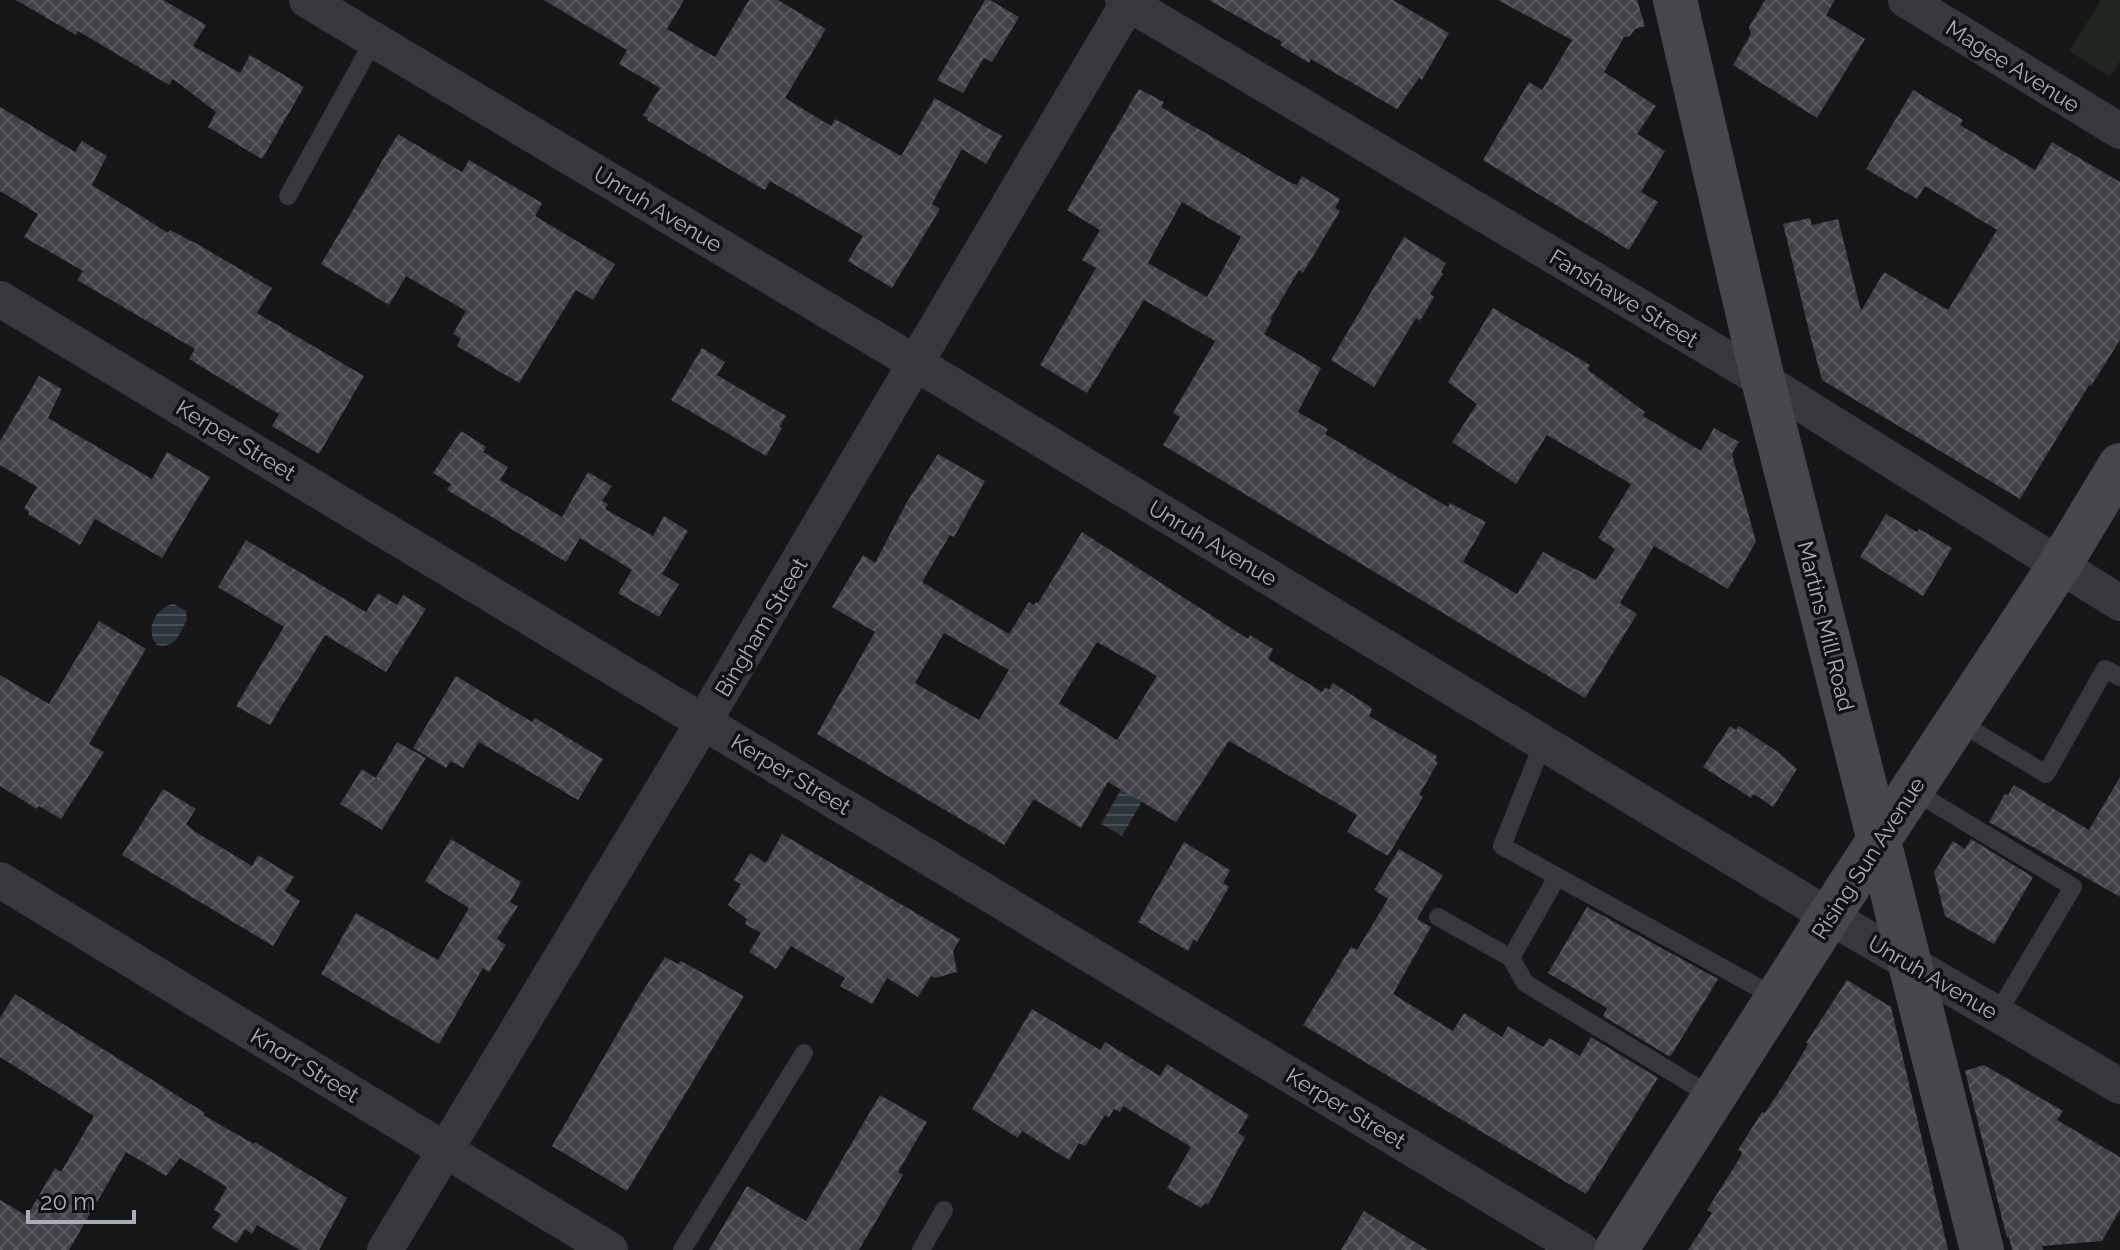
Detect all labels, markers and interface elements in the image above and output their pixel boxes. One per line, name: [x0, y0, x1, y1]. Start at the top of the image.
street label: Magee Avenue: [1941, 15, 2085, 118]
street label: Unruh Avenue: [589, 161, 727, 258]
street label: Fanshawe Street: [1545, 243, 1703, 353]
street label: Kerper Street: [172, 394, 301, 486]
street label: Unruh Avenue: [1144, 495, 1282, 592]
street label: Martins Mill Road: [1792, 538, 1860, 714]
street label: Bingham Street: [709, 552, 813, 701]
street label: Kerper Street: [727, 728, 856, 820]
street label: Rising Sun Avenue: [1806, 772, 1930, 944]
street label: Unruh Avenue: [1864, 929, 2002, 1025]
street label: Knorr Street: [246, 1023, 364, 1108]
street label: Kerper Street: [1282, 1062, 1411, 1154]
scale bar: [28, 1174, 134, 1224]
text: 20 m: [40, 1187, 95, 1216]

